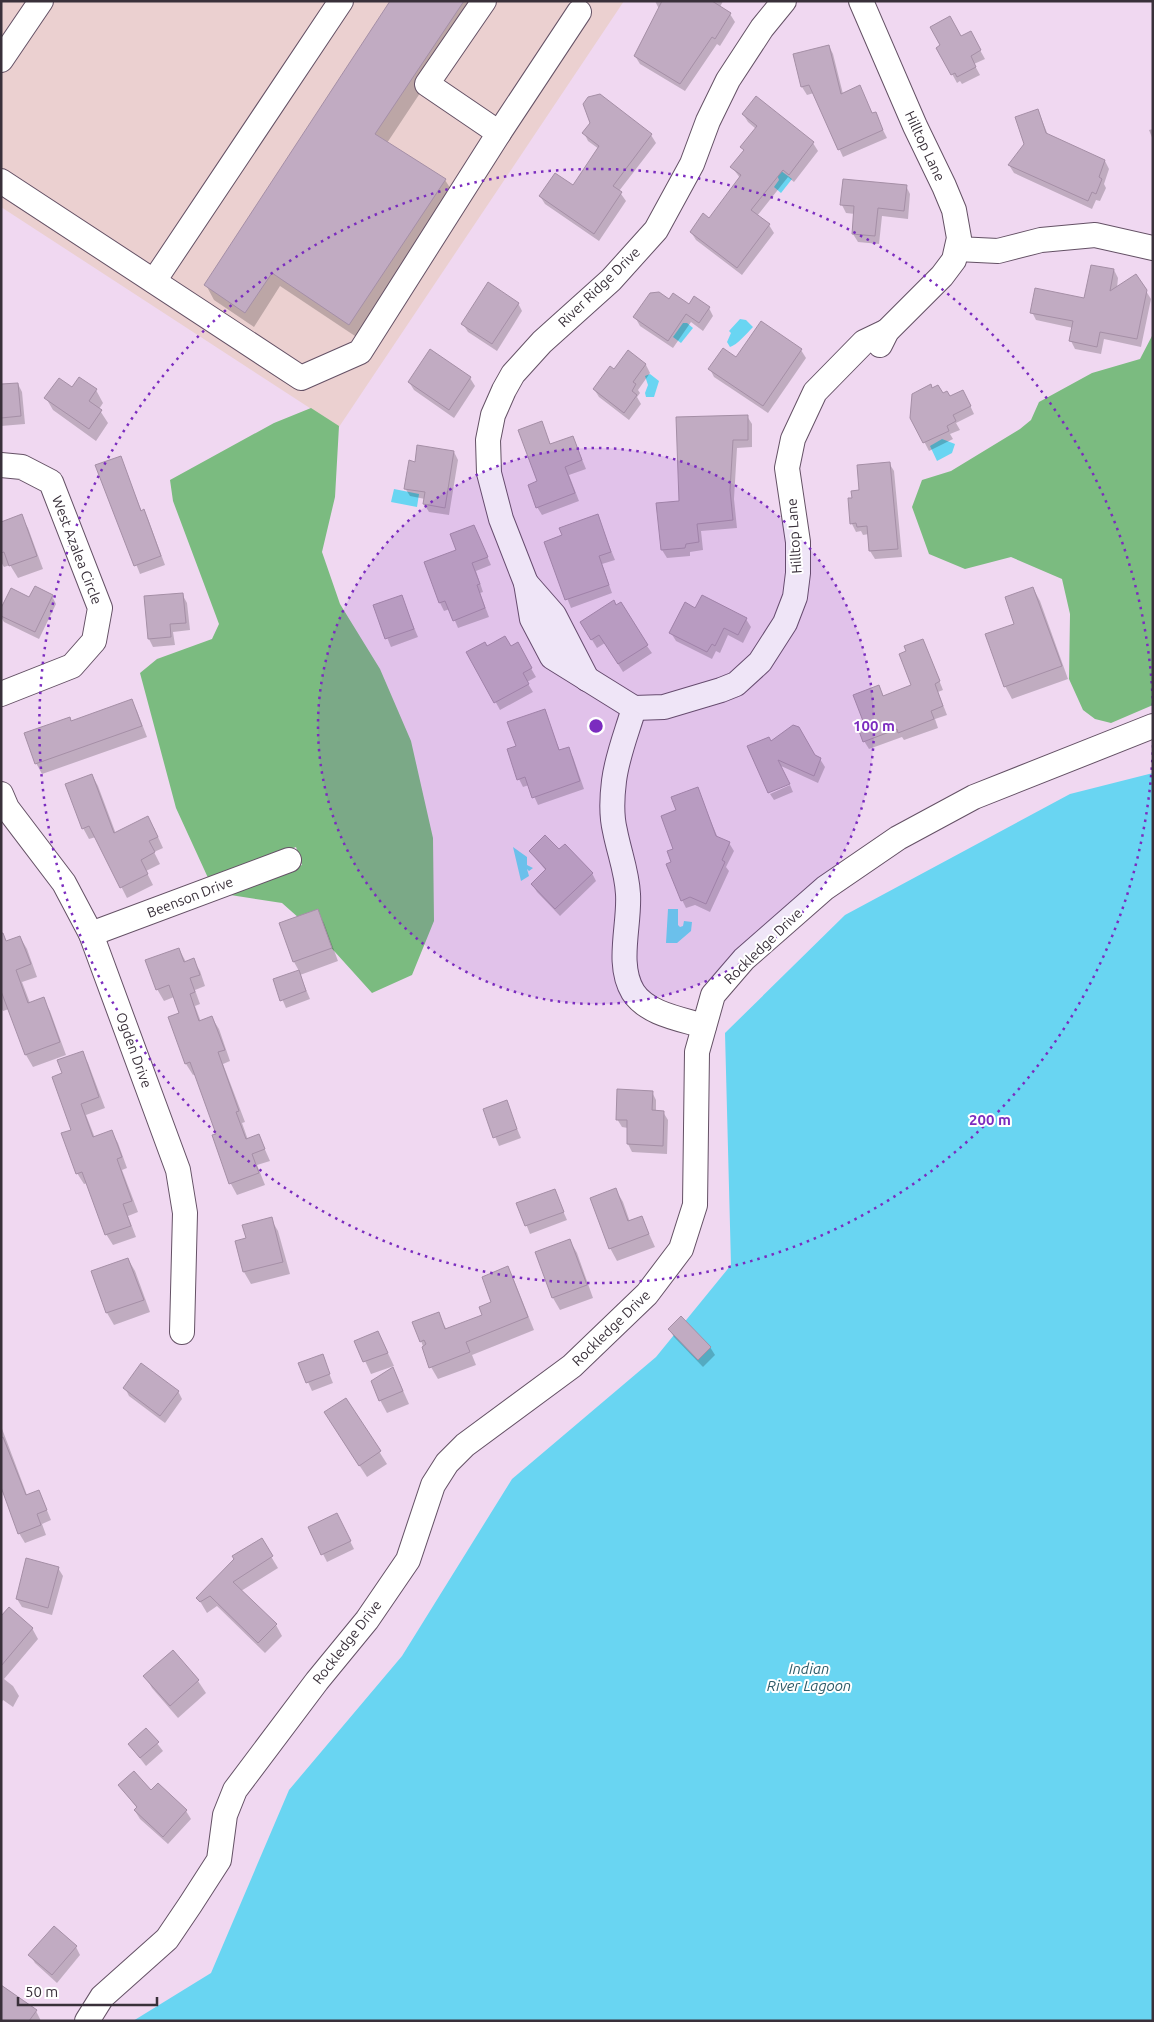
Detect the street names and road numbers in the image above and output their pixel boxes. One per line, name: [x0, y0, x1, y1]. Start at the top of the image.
street label: Hilltop Lane: [902, 108, 948, 184]
street label: River Ridge Drive: [555, 244, 643, 330]
street label: West Azalea Circle: [49, 493, 105, 607]
street label: Hilltop Lane: [783, 498, 805, 574]
street label: Beenson Drive: [145, 873, 235, 921]
street label: Rockledge Drive: [721, 905, 805, 987]
street label: Ogden Drive: [113, 1010, 155, 1090]
street label: Rockledge Drive: [569, 1287, 653, 1369]
street label: Rockledge Drive: [309, 1597, 385, 1687]

